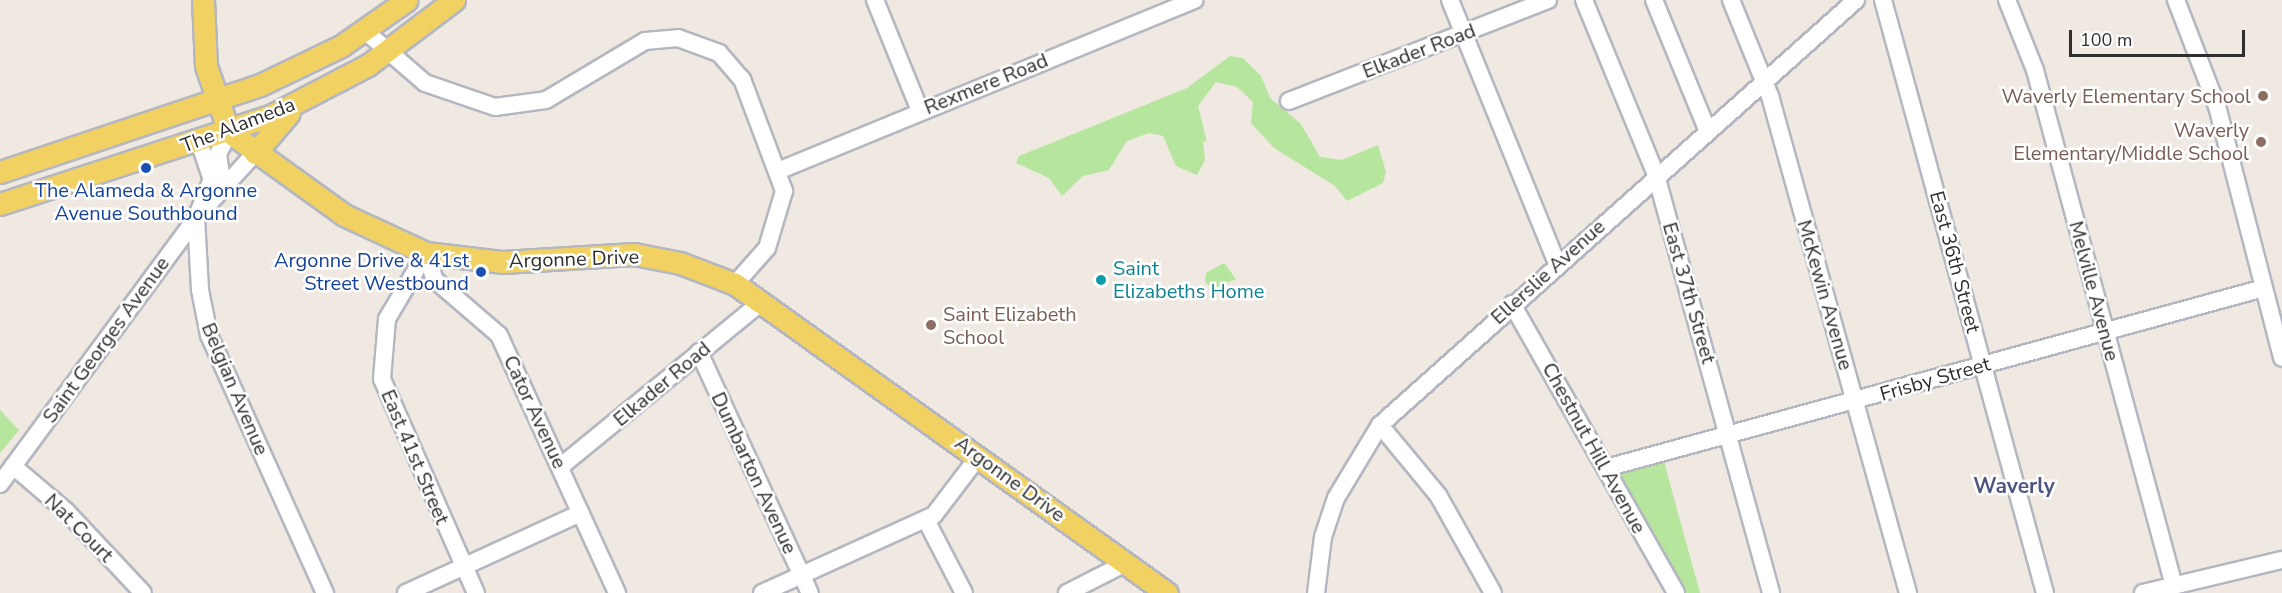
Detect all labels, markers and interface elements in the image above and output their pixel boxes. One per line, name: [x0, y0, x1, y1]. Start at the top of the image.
street label: Elkader Road: [1359, 18, 1479, 84]
scale bar: [2072, 18, 2248, 56]
text: 100 m: [2080, 28, 2132, 52]
street label: Rexmere Road: [921, 48, 1051, 120]
place label: Waverly Elementary School: [2001, 84, 2251, 108]
marker: Waverly Elementary School: [2256, 89, 2270, 103]
street label: The Alameda: [178, 92, 298, 158]
place label: Waverly Elementary/Middle School: [2013, 118, 2249, 165]
marker: Waverly Elementary/Middle School: [2254, 135, 2268, 149]
marker: The Alameda & Argonne Avenue Southbound: [139, 161, 153, 175]
place label: The Alameda & Argonne Avenue Southbound: [35, 178, 257, 225]
street label: East 36th Street: [1925, 188, 1985, 336]
street label: Ellerslie Avenue: [1486, 215, 1610, 329]
street label: McKewin Avenue: [1792, 217, 1858, 373]
street label: Melville Avenue: [2064, 218, 2124, 364]
street label: East 37th Street: [1657, 220, 1721, 366]
street label: Argonne Drive: [508, 245, 640, 273]
place label: Argonne Drive & 41st Street Westbound: [274, 248, 469, 295]
street label: Saint Georges Avenue: [38, 252, 174, 428]
place label: Saint Elizabeths Home: [1113, 256, 1264, 303]
marker: Argonne Drive & 41st Street Westbound: [474, 265, 488, 279]
marker: Saint Elizabeths Home: [1094, 273, 1108, 287]
place label: Saint Elizabeth School: [943, 302, 1077, 349]
marker: Saint Elizabeth School: [924, 318, 938, 332]
street label: Belgian Avenue: [196, 319, 274, 459]
street label: Elkader Road: [609, 336, 715, 432]
street label: Cator Avenue: [498, 352, 572, 472]
street label: Frisby Street: [1877, 352, 1993, 406]
street label: Chestnut Hill Avenue: [1537, 358, 1651, 538]
street label: East 41st Street: [376, 386, 454, 528]
street label: Dumbarton Avenue: [706, 388, 802, 558]
street label: Argonne Drive: [950, 431, 1070, 527]
district label: Waverly: [1973, 473, 2055, 499]
street label: Nat Court: [40, 489, 118, 567]

